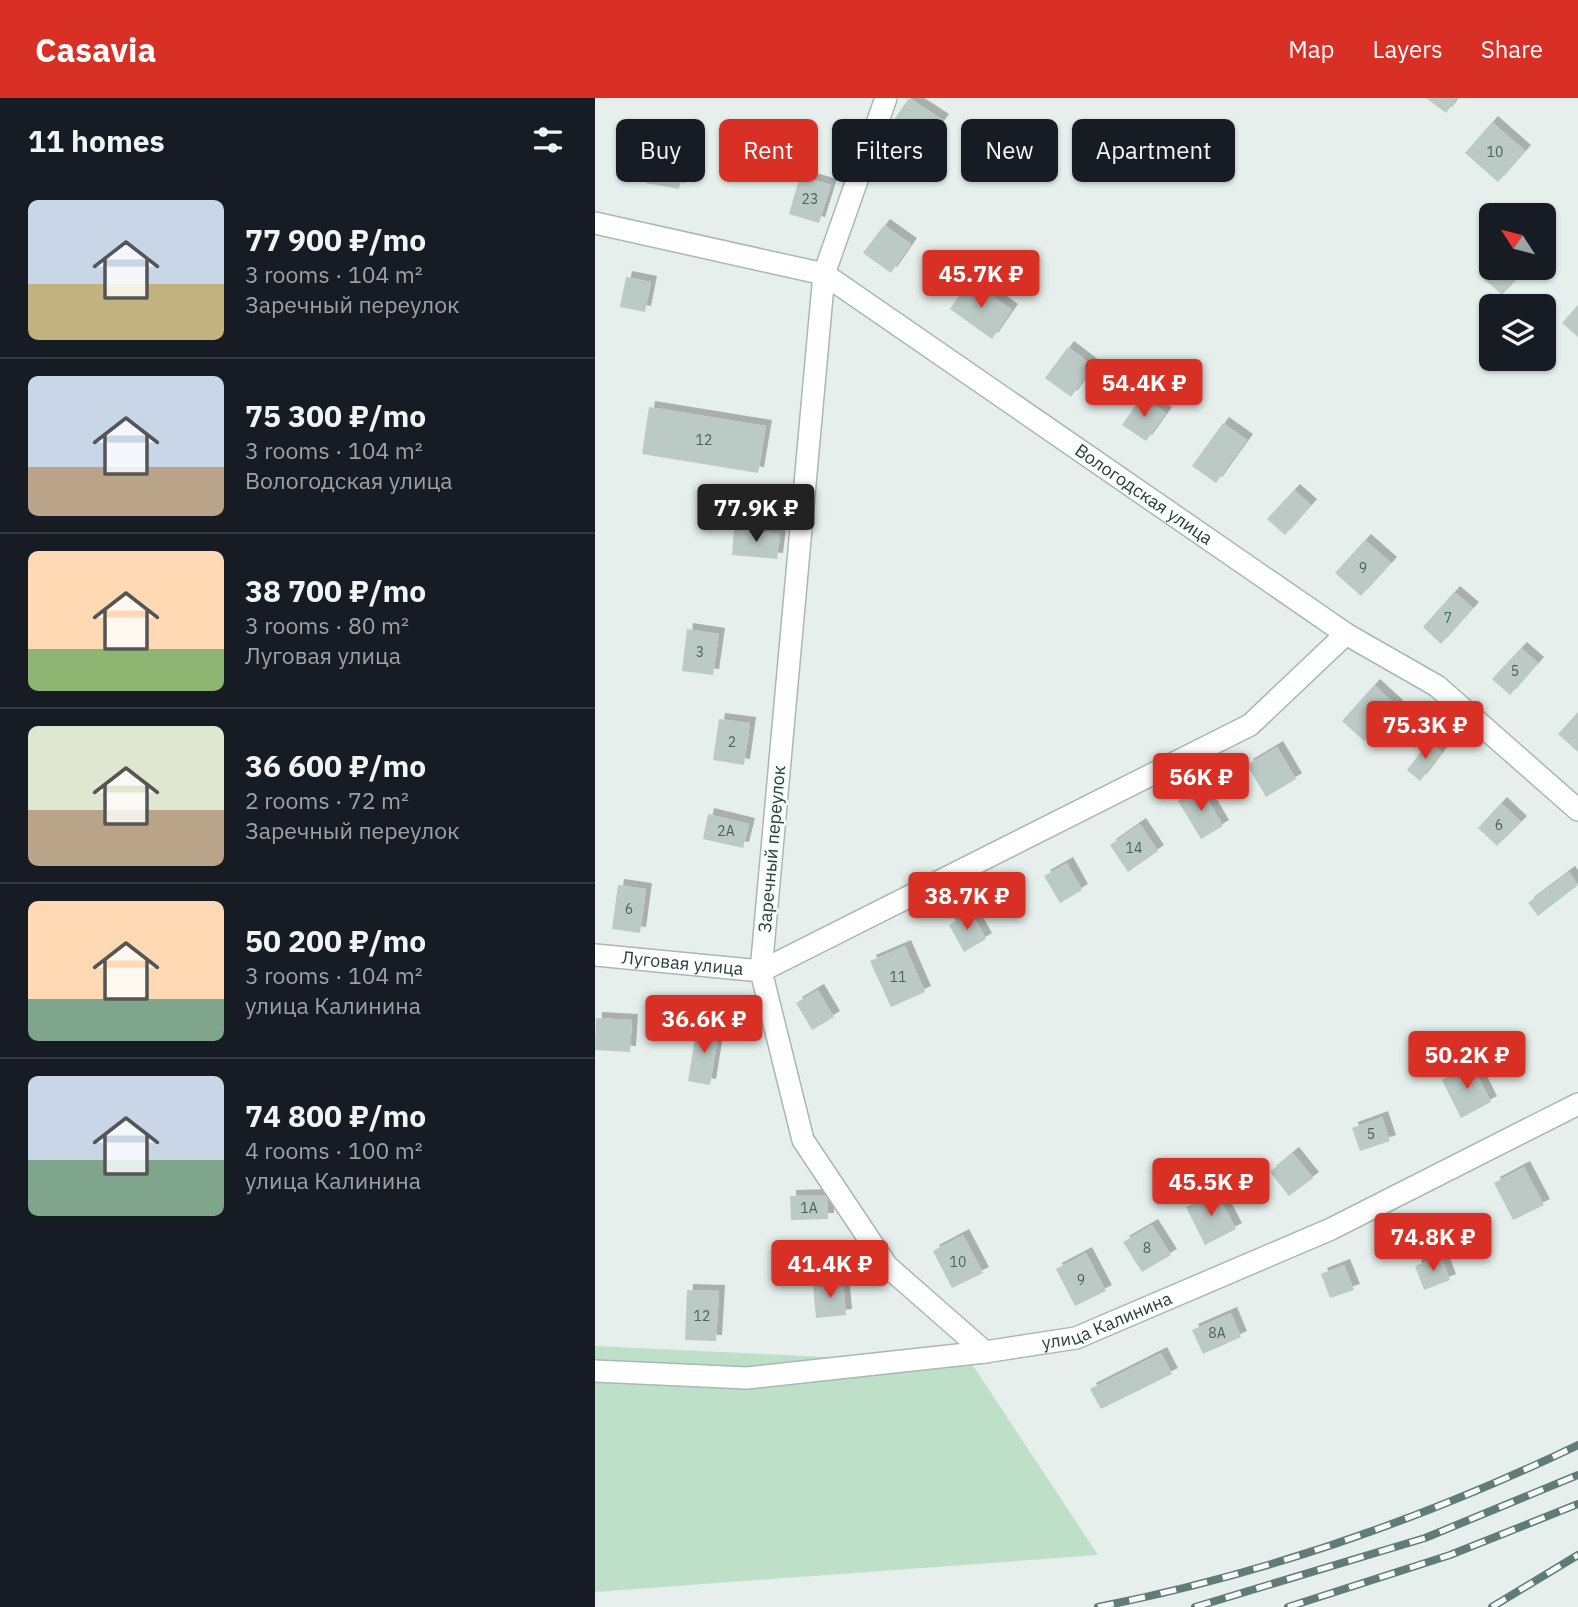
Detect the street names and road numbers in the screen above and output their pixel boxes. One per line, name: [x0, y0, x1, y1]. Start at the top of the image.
street label: Вологодская улица: [1071, 438, 1218, 550]
street label: Заречный переулок: [753, 764, 790, 934]
street label: Луговая улица: [621, 946, 745, 980]
street label: улица Калинина: [1040, 1286, 1176, 1354]

